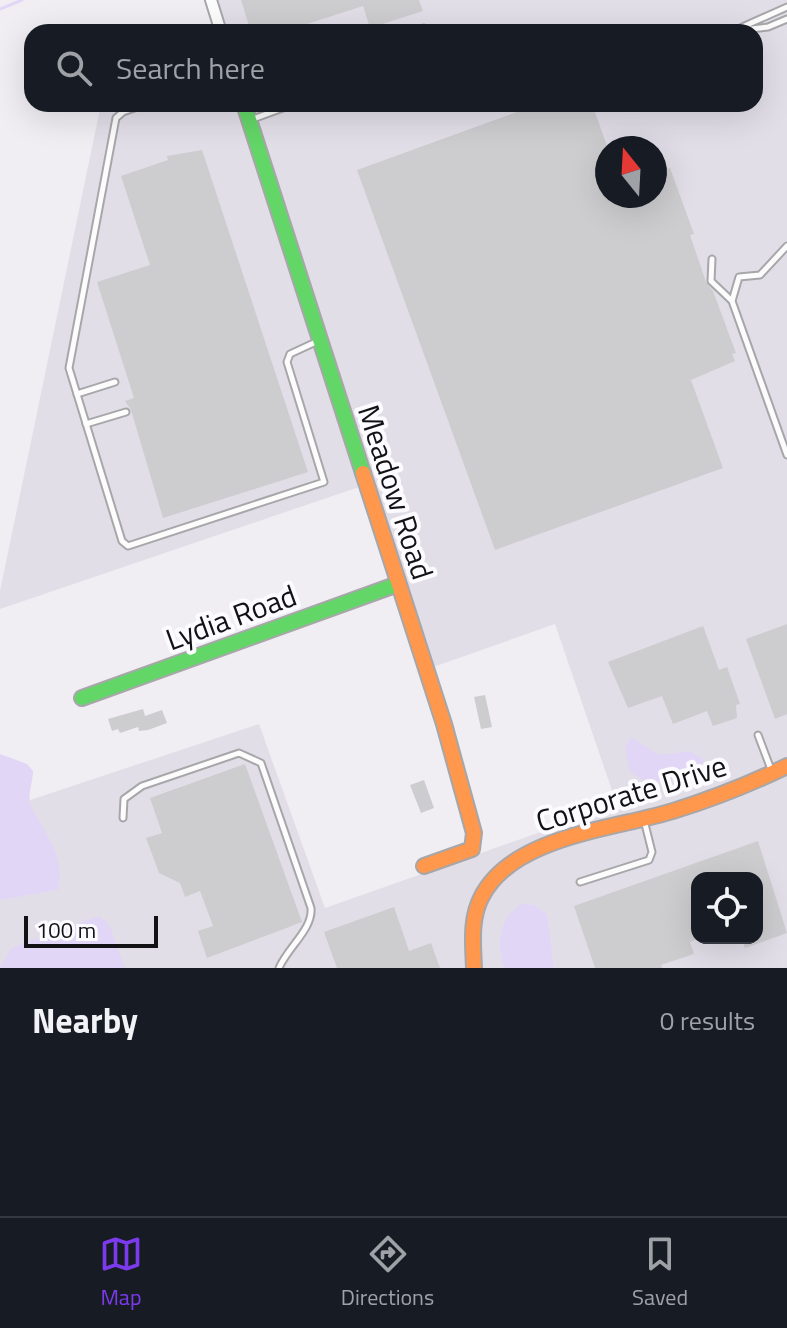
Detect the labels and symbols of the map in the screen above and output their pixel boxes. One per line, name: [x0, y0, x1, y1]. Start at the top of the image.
north arrow: [595, 136, 667, 208]
street label: Meadow Road: [346, 399, 446, 585]
street label: Lydia Road: [159, 572, 303, 662]
street label: Corporate Drive: [530, 742, 732, 844]
scale bar: [24, 912, 158, 948]

